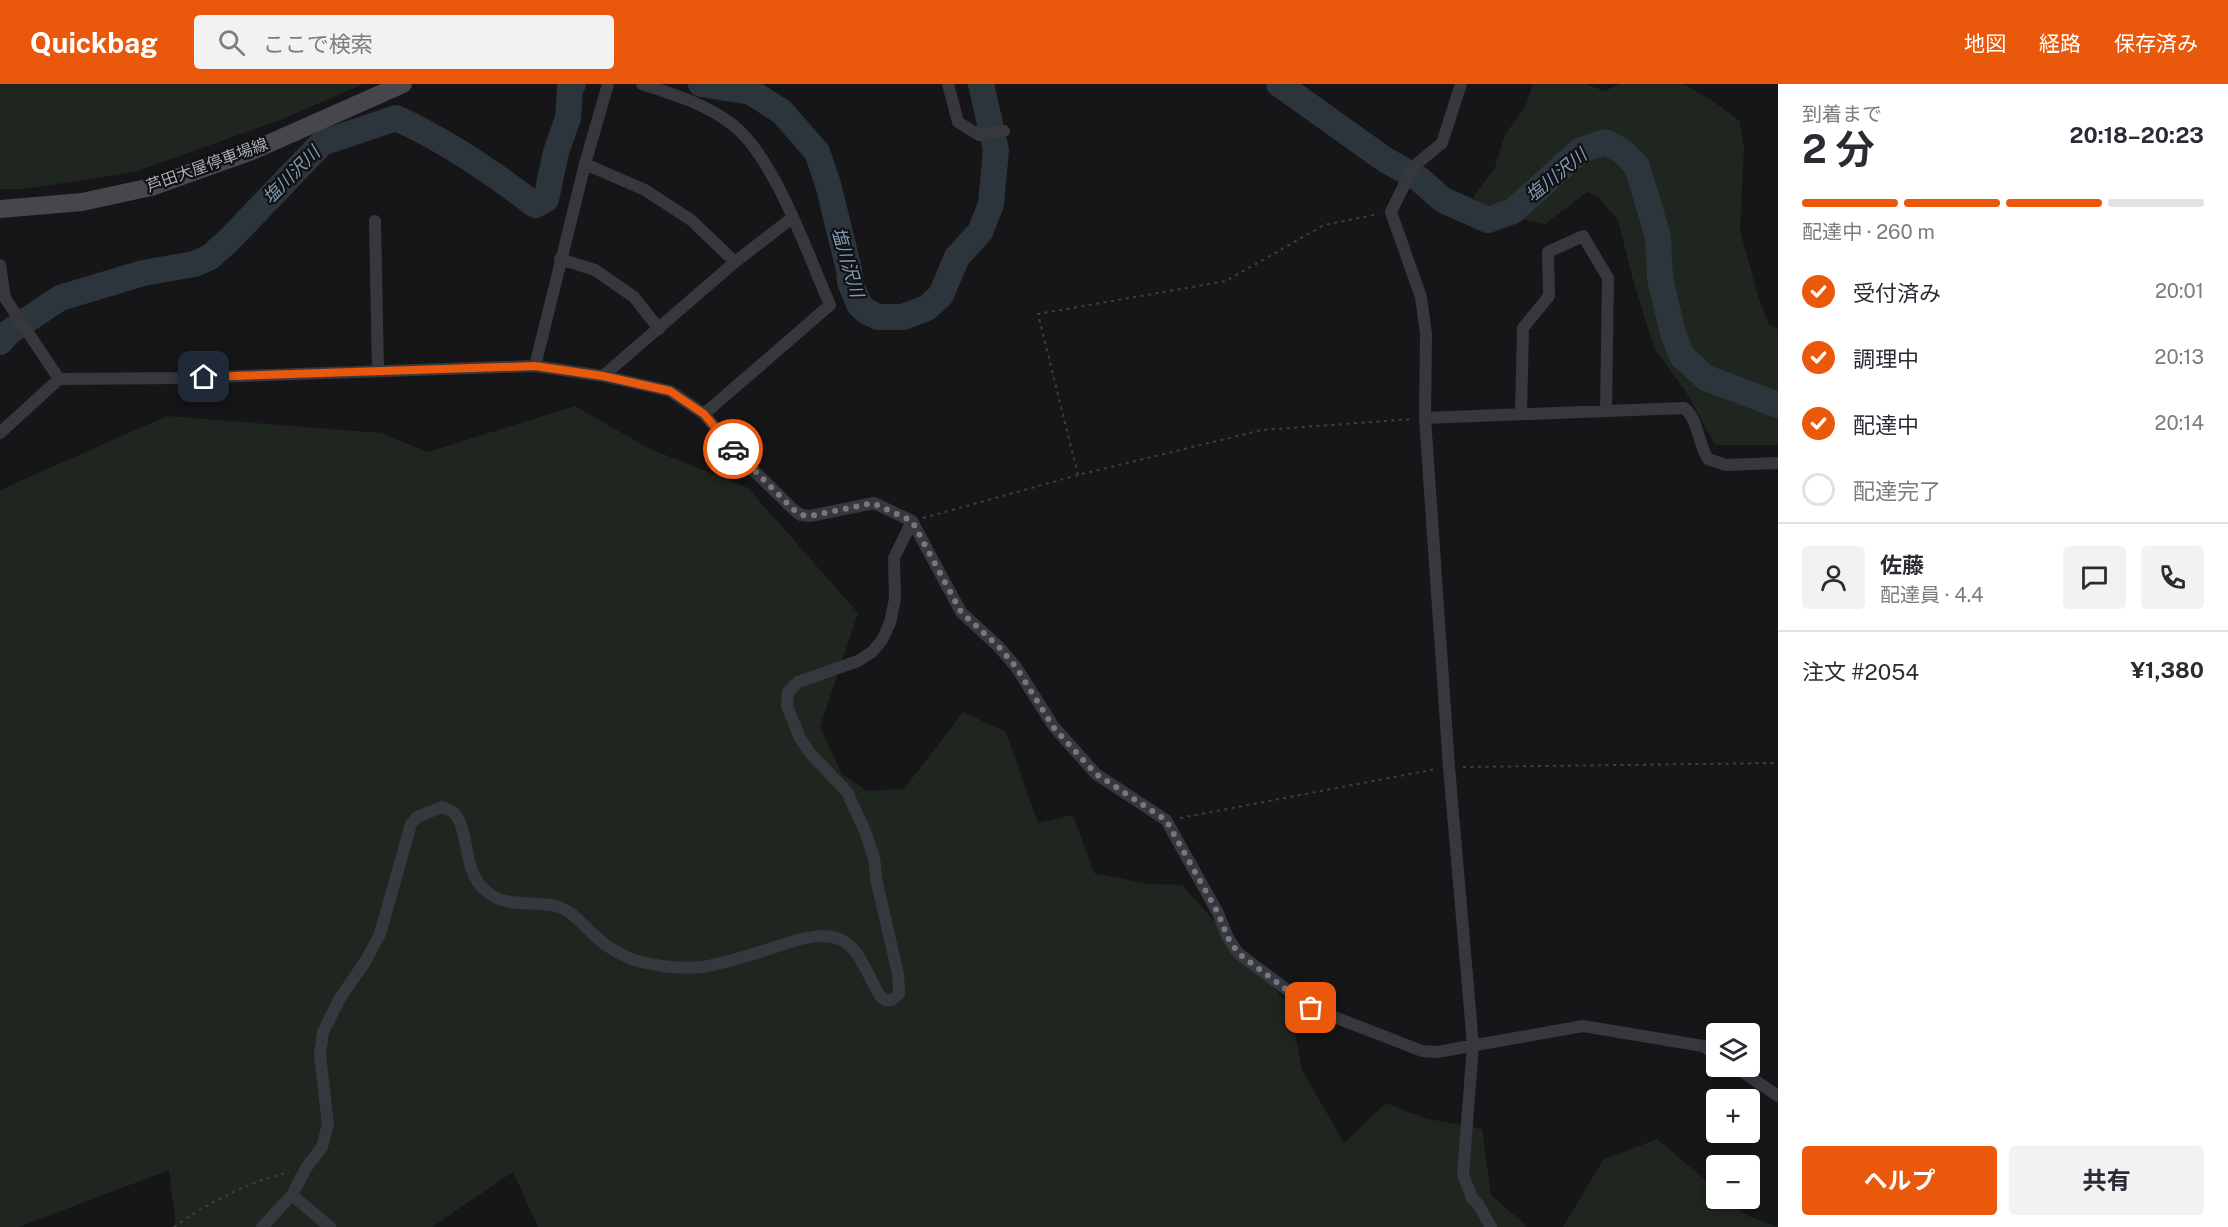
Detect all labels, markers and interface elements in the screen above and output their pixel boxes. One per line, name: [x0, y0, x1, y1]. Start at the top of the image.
search box: [194, 15, 614, 69]
text: Quickbag: [30, 26, 158, 59]
icon: search: [215, 26, 248, 59]
text: ここで検索: [263, 31, 373, 57]
text: 地図: [1964, 31, 2006, 56]
text: 経路: [2039, 31, 2081, 56]
text: 保存済み: [2114, 31, 2198, 56]
text: 到着まで: [1802, 102, 1882, 126]
text: 20:18–20:23: [2070, 122, 2204, 148]
text: 2 分: [1802, 126, 1875, 172]
street label: 芦田大屋停車場線: [144, 134, 270, 196]
water label: 塩川沢川: [258, 141, 325, 208]
water label: 塩川沢川: [1521, 143, 1592, 206]
text: 配達中 · 260 m: [1802, 220, 1935, 244]
water label: 塩川沢川: [828, 225, 869, 301]
icon: check: [1802, 275, 1835, 308]
text: 20:01: [2155, 279, 2204, 303]
text: 受付済み: [1853, 280, 1941, 306]
icon: check: [1802, 341, 1835, 374]
text: 20:13: [2155, 345, 2204, 369]
text: 調理中: [1853, 346, 1919, 372]
pin: [178, 351, 229, 402]
icon: home: [187, 360, 220, 393]
icon: check: [1802, 407, 1835, 440]
text: 20:14: [2155, 411, 2204, 435]
text: 配達中: [1853, 412, 1919, 438]
courier: [703, 419, 763, 479]
icon: car: [717, 433, 750, 466]
text: 配達完了: [1853, 478, 1941, 504]
button: person: [1802, 546, 1865, 609]
button: chat: [2063, 546, 2126, 609]
button: phone: [2141, 546, 2204, 609]
text: 佐藤: [1880, 552, 1924, 578]
text: 配達員 · 4.4: [1880, 583, 1984, 607]
text: ¥1,380: [2131, 657, 2204, 683]
text: 注文 #2054: [1802, 659, 1919, 685]
pin: [1285, 982, 1336, 1033]
icon: bag: [1294, 991, 1327, 1024]
map controls: [1706, 1023, 1760, 1209]
button: layers: [1706, 1023, 1760, 1077]
button: +: [1706, 1089, 1760, 1143]
button: ヘルプ: [1802, 1146, 1997, 1215]
button: 共有: [2009, 1146, 2204, 1215]
button: −: [1706, 1155, 1760, 1209]

